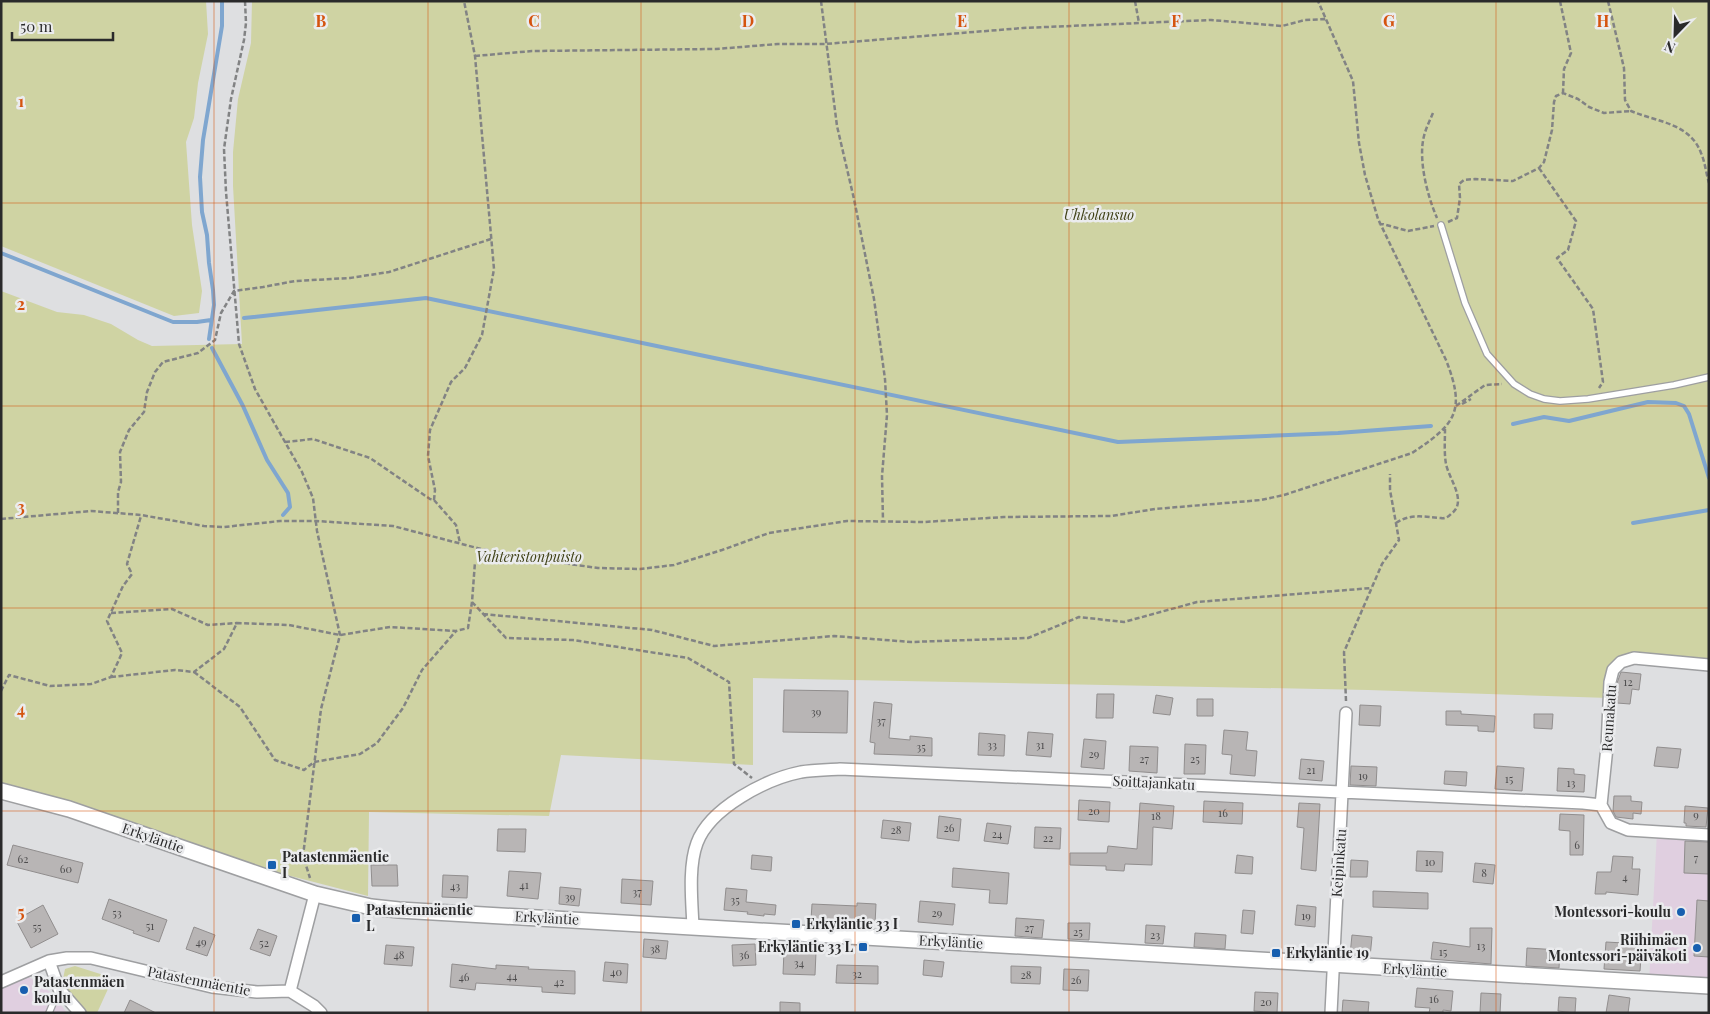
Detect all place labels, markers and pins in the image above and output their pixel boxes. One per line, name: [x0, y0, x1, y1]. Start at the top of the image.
place label: Patastenmäentie I: [282, 847, 389, 882]
marker: Patastenmäentie I: [266, 859, 278, 871]
place label: Patastenmäentie L: [366, 900, 473, 935]
place label: Montessori-koulu: [1554, 902, 1672, 921]
marker: Montessori-koulu: [1675, 906, 1687, 918]
marker: Patastenmäentie L: [350, 912, 362, 924]
place label: Erkyläntie 33 I: [806, 914, 898, 933]
marker: Erkyläntie 33 I: [790, 918, 802, 930]
place label: Riihimäen Montessori-päiväkoti: [1548, 930, 1688, 965]
place label: Erkyläntie 33 L: [758, 937, 853, 956]
marker: Erkyläntie 33 L: [857, 941, 869, 953]
marker: Riihimäen Montessori-päiväkoti: [1691, 942, 1703, 954]
place label: Erkyläntie 19: [1286, 943, 1369, 962]
marker: Erkyläntie 19: [1270, 947, 1282, 959]
place label: Patastenmäen koulu: [34, 972, 125, 1007]
marker: Patastenmäen koulu: [18, 984, 30, 996]

